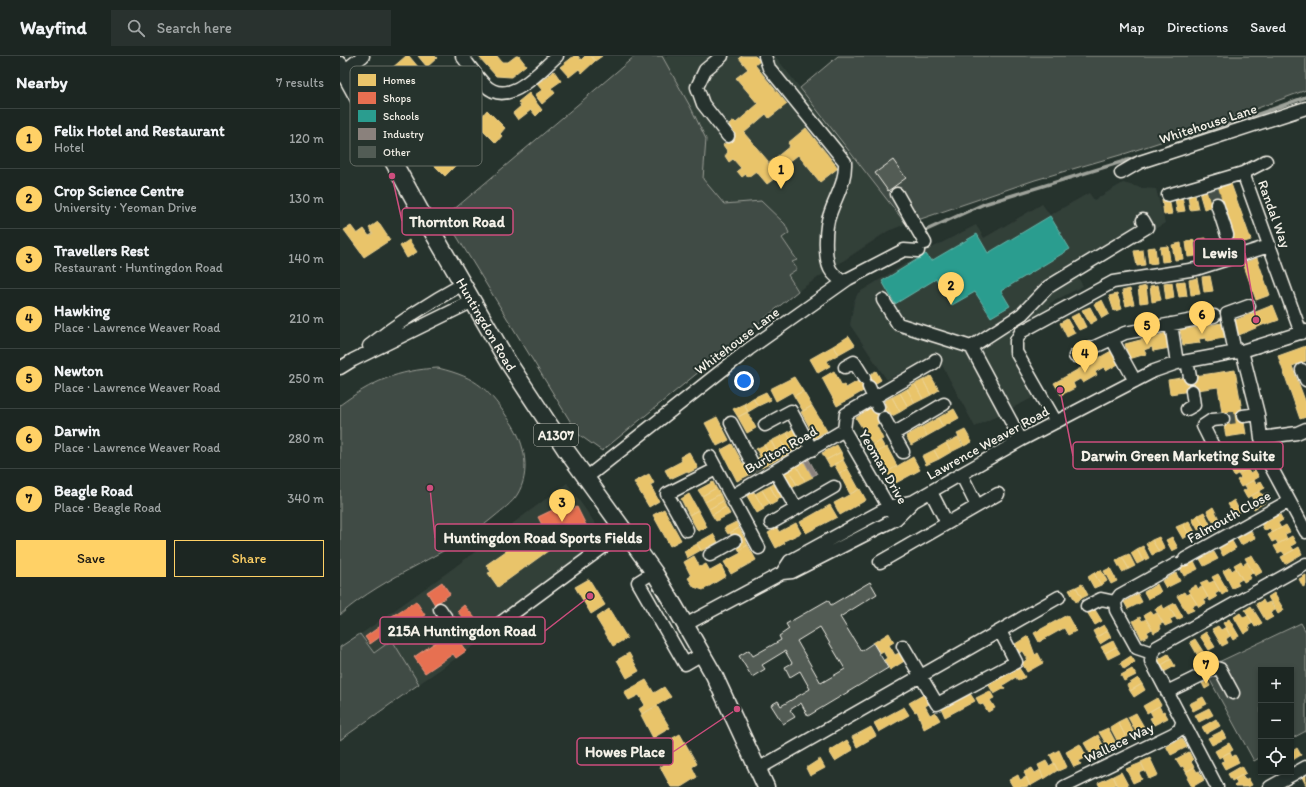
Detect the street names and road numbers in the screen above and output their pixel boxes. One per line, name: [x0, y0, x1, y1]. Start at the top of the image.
street label: Whitehouse Lane: [1157, 100, 1259, 148]
street label: Randal Way: [1254, 178, 1294, 251]
street label: Huntingdon Road: [453, 275, 520, 375]
street label: Whitehouse Lane: [691, 303, 783, 378]
street label: Lawrence Weaver Road: [924, 402, 1052, 484]
street label: Burlton Road: [742, 422, 820, 477]
road number: A1307: [534, 424, 578, 446]
street label: Yeoman Drive: [855, 427, 911, 507]
street label: Falmouth Close: [1184, 487, 1274, 547]
street label: Wallace Way: [1081, 719, 1157, 767]

